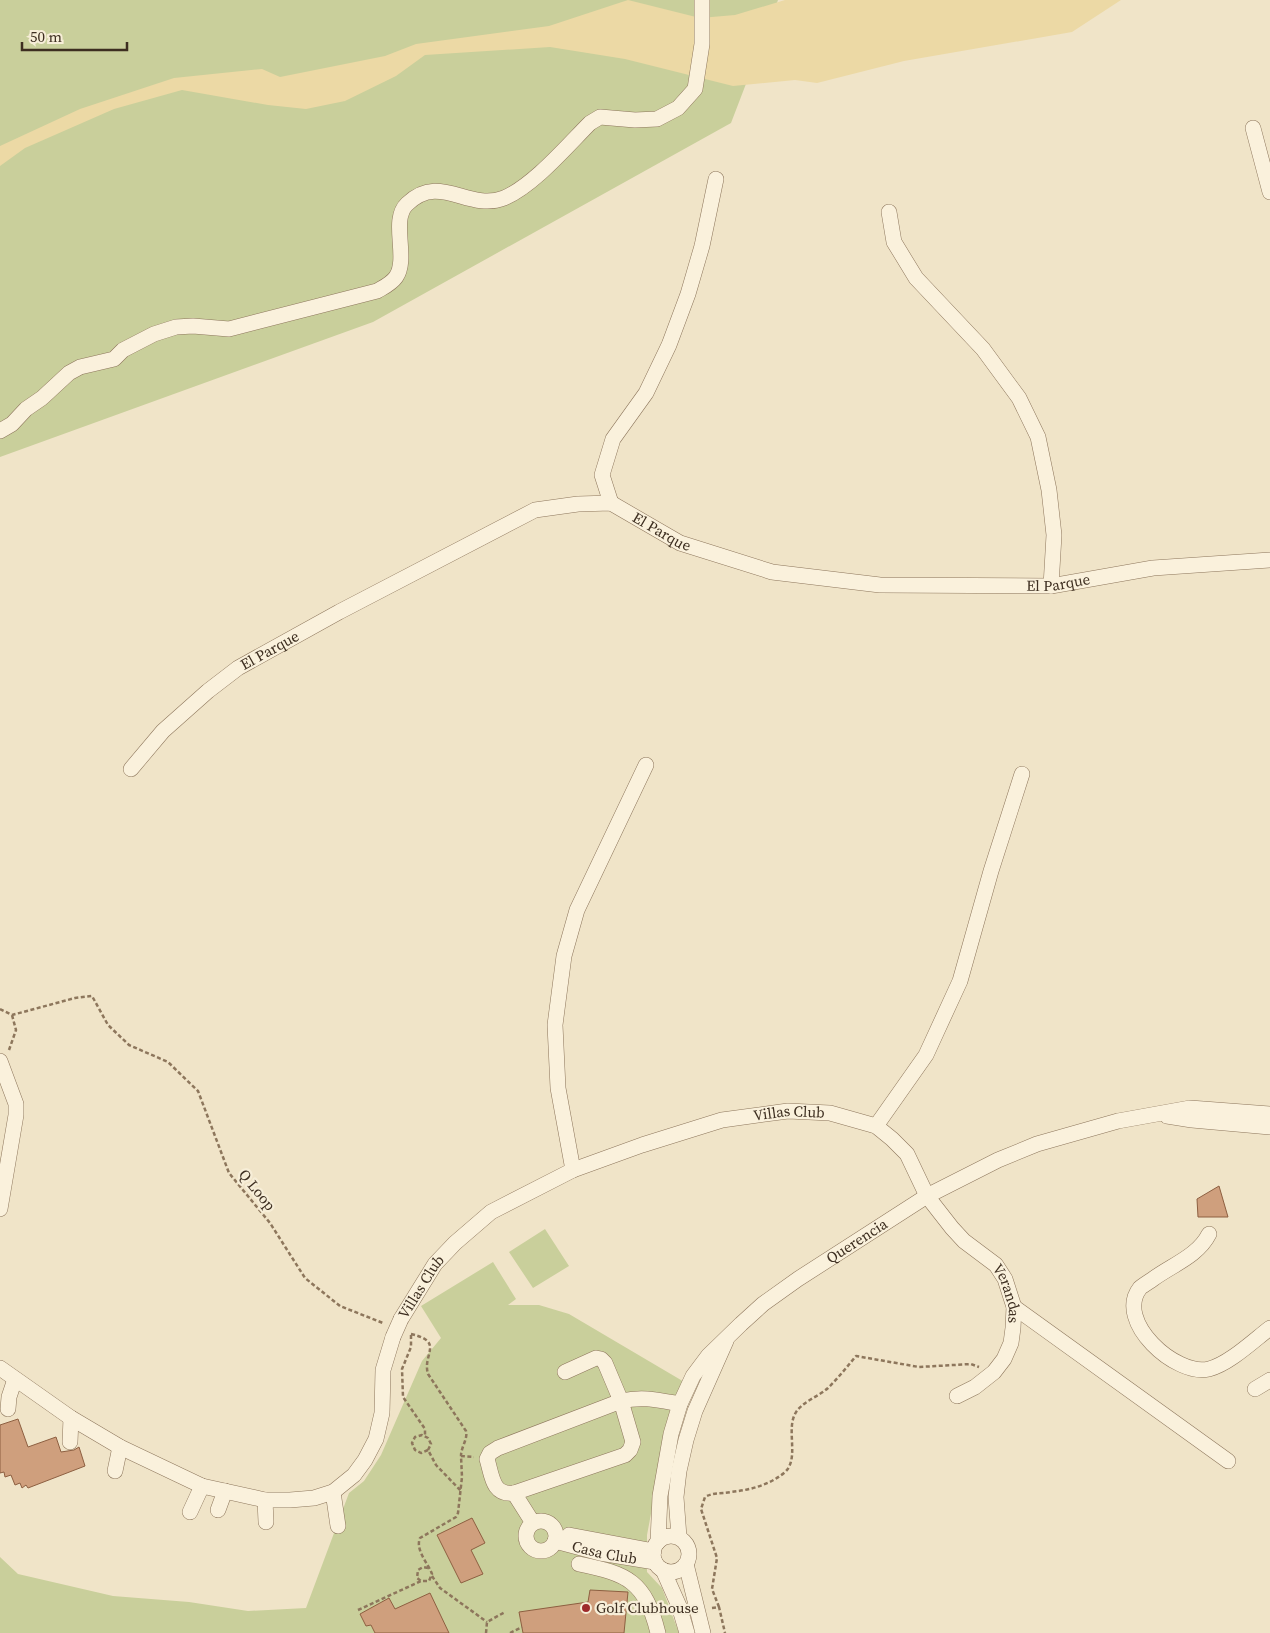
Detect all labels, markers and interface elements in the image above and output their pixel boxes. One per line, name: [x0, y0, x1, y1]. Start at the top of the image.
scale bar: [22, 20, 128, 52]
text: 50 m: [30, 26, 62, 47]
street label: El Parque: [629, 507, 694, 556]
street label: El Parque: [1026, 568, 1092, 596]
street label: El Parque: [236, 625, 303, 675]
street label: Villas Club: [752, 1100, 825, 1126]
street label: Q Loop: [234, 1164, 281, 1215]
street label: Querencia: [822, 1213, 892, 1268]
street label: Villas Club: [393, 1250, 449, 1322]
street label: Verandas: [988, 1259, 1025, 1324]
street label: Casa Club: [570, 1535, 639, 1569]
place label: Golf Clubhouse: [596, 1597, 699, 1618]
marker: Golf Clubhouse: [580, 1602, 592, 1614]

